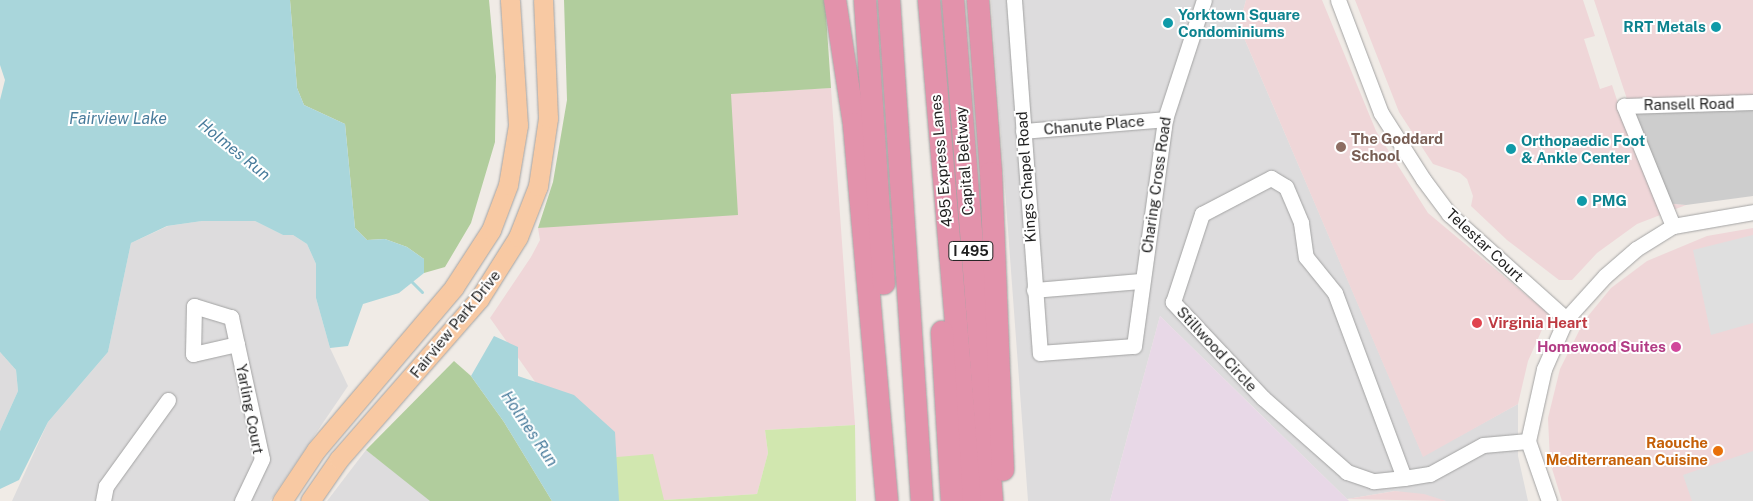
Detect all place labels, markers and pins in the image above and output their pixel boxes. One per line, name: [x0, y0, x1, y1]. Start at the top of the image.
place label: Yorktown Square Condominiums: [1178, 5, 1300, 40]
marker: Yorktown Square Condominiums: [1162, 17, 1174, 29]
place label: RRT Metals: [1623, 18, 1706, 36]
marker: RRT Metals: [1710, 21, 1722, 33]
place label: The Goddard School: [1351, 129, 1443, 164]
place label: Orthopaedic Foot & Ankle Center: [1521, 131, 1645, 166]
marker: The Goddard School: [1335, 141, 1347, 153]
marker: Orthopaedic Foot & Ankle Center: [1505, 143, 1517, 155]
place label: PMG: [1592, 192, 1627, 210]
marker: PMG: [1576, 195, 1588, 207]
place label: Virginia Heart: [1488, 314, 1588, 332]
marker: Virginia Heart: [1470, 316, 1484, 330]
place label: Homewood Suites: [1537, 338, 1666, 356]
marker: Homewood Suites: [1670, 341, 1682, 353]
place label: Raouche Mediterranean Cuisine: [1546, 433, 1708, 468]
marker: Raouche Mediterranean Cuisine: [1712, 445, 1724, 457]

